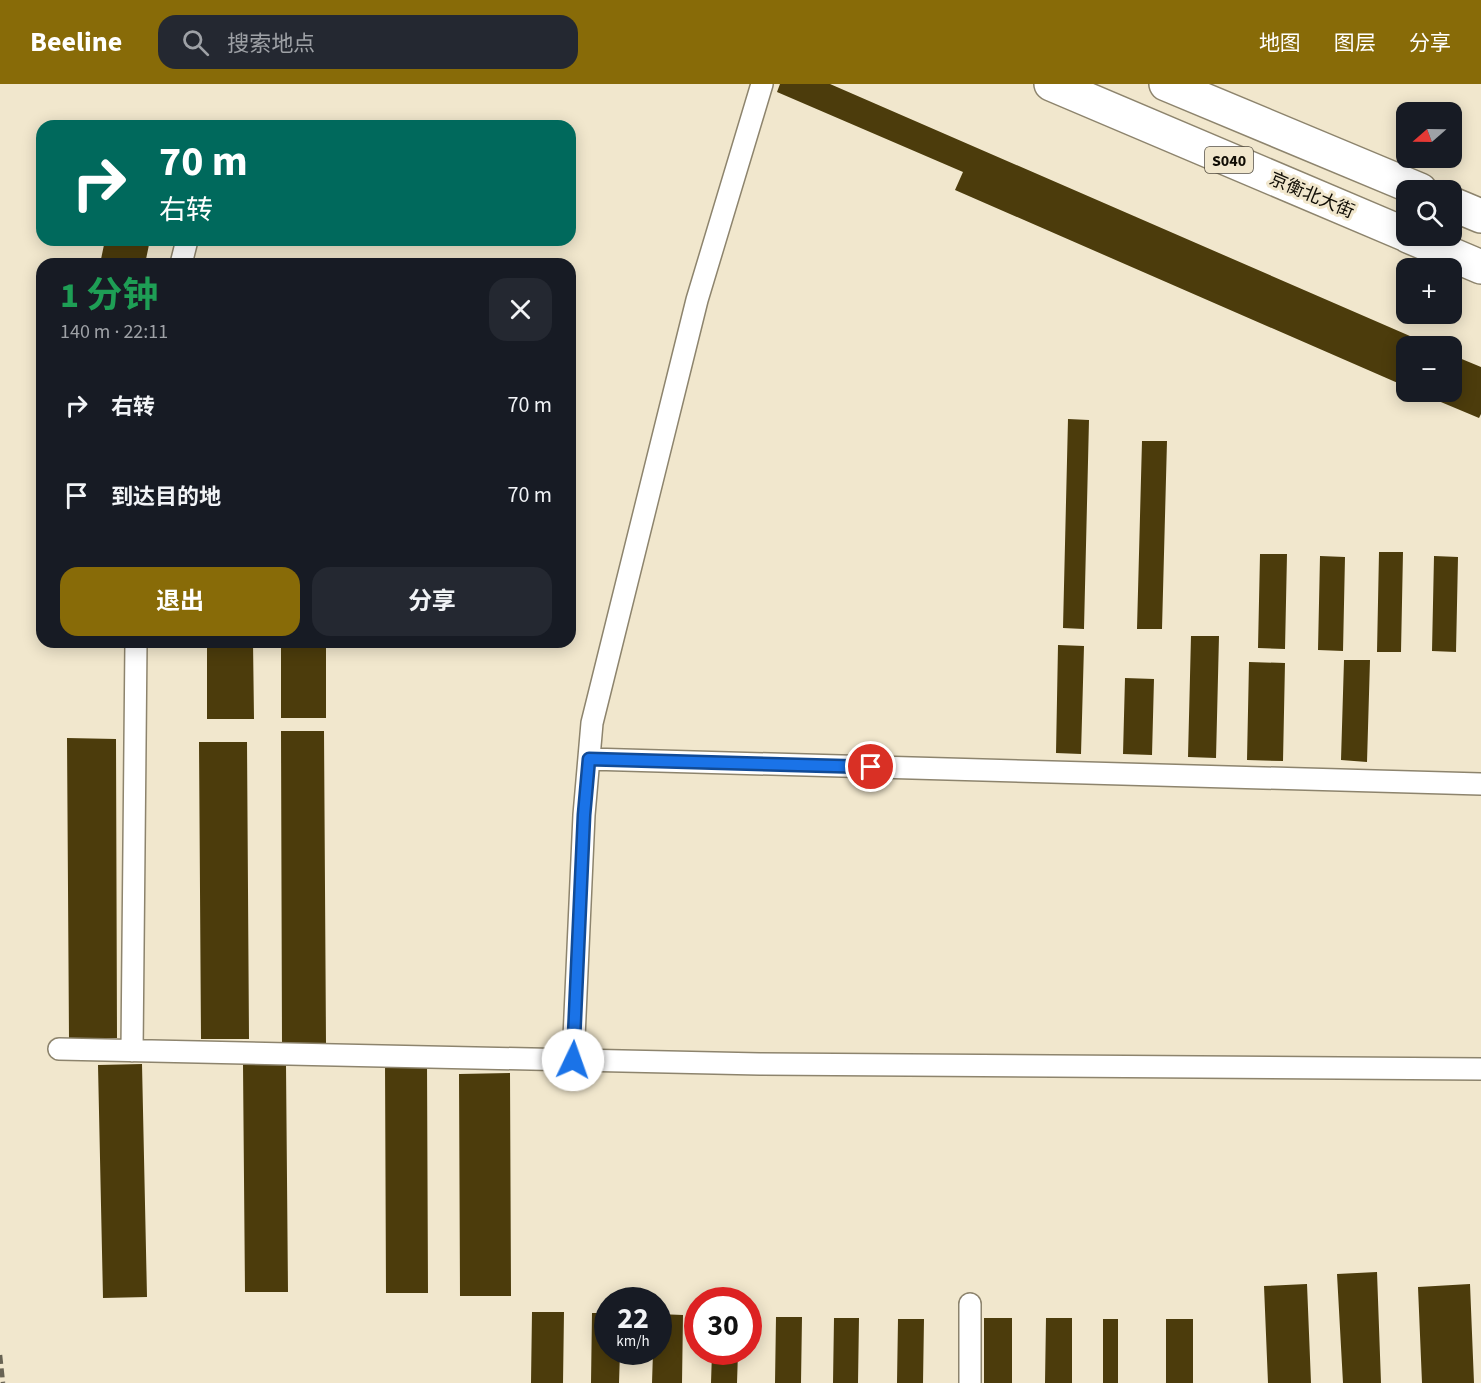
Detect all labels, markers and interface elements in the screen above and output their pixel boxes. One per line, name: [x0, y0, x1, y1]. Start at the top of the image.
search box: [158, 15, 578, 69]
text: Beeline: [30, 22, 122, 62]
icon: search: [179, 26, 212, 59]
text: 搜索地点: [227, 28, 315, 60]
text: 地图: [1259, 28, 1301, 58]
text: 图层: [1334, 28, 1376, 58]
text: 分享: [1409, 28, 1451, 58]
north arrow: [1396, 102, 1462, 168]
map controls: [1396, 102, 1462, 402]
text: 70 m: [159, 132, 248, 192]
icon: right: [60, 144, 138, 222]
road number: S040: [1205, 147, 1253, 173]
street label: 京衡北大街: [1265, 166, 1358, 225]
button: search: [1396, 180, 1462, 246]
text: 右转: [159, 191, 213, 230]
button: +: [1396, 258, 1462, 324]
text: 1 分钟: [60, 270, 158, 321]
button: close: [489, 278, 552, 341]
text: 140 m · 22:11: [60, 318, 168, 346]
button: −: [1396, 336, 1462, 402]
icon: right: [60, 389, 93, 422]
text: 70 m: [507, 389, 552, 421]
text: 右转: [111, 391, 155, 423]
icon: arrive: [60, 479, 93, 512]
text: 70 m: [507, 479, 552, 511]
text: 到达目的地: [111, 481, 221, 513]
button: 退出: [60, 567, 300, 636]
button: 分享: [312, 567, 552, 636]
pin: [845, 741, 896, 792]
icon: arrive: [854, 750, 887, 783]
position arrow: [541, 1028, 605, 1092]
speed limit sign: 30: [684, 1287, 762, 1365]
text: 22: [617, 1297, 649, 1340]
text: km/h: [616, 1331, 650, 1352]

